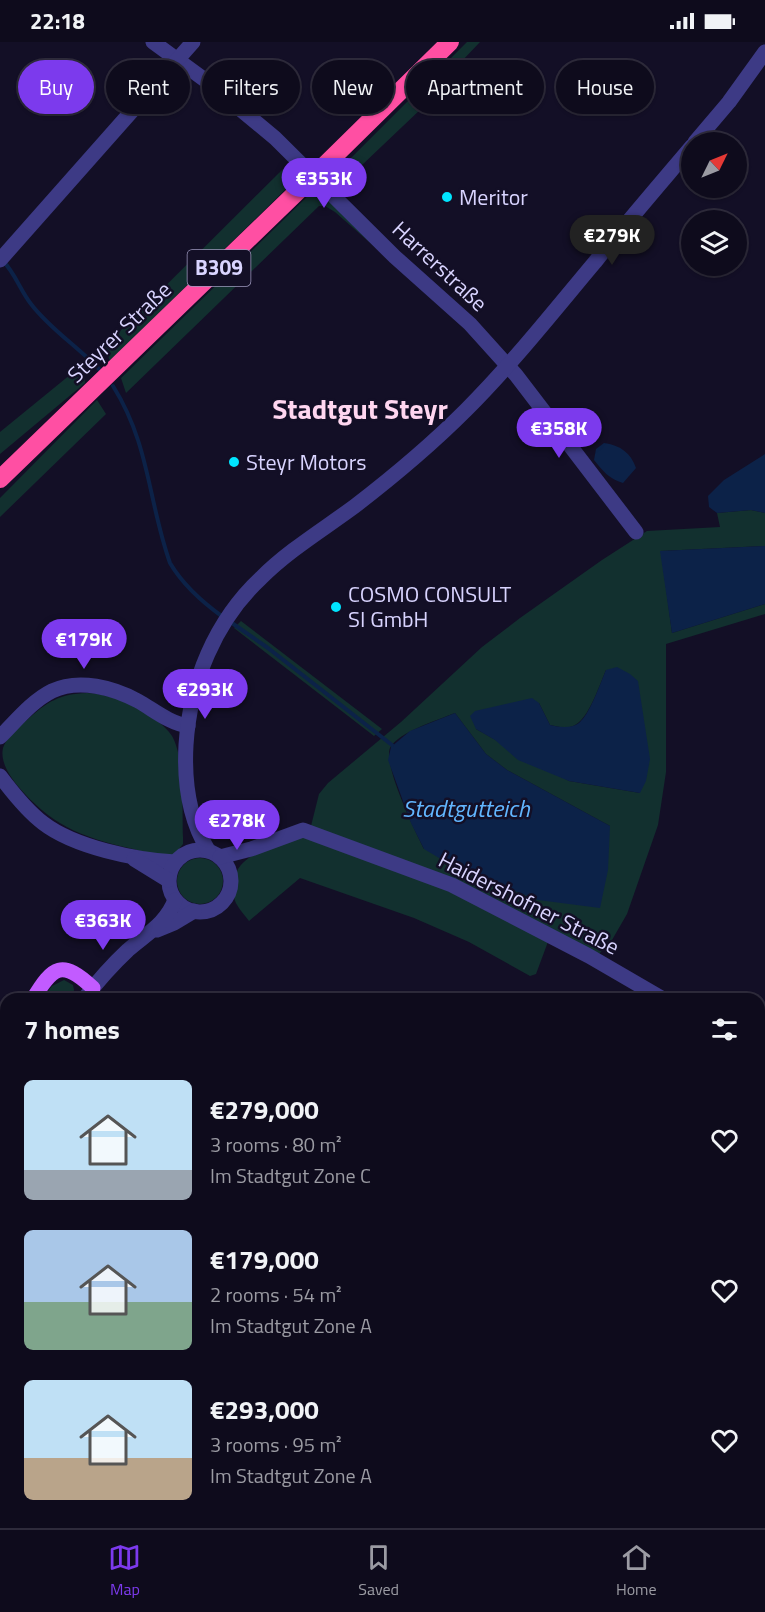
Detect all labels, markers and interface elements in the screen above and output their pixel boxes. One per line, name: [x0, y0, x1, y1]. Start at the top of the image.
text: 22:18: [30, 4, 85, 38]
chip: Buy: [18, 60, 94, 114]
chip: Rent: [106, 60, 190, 114]
chip: Filters: [202, 60, 300, 114]
chip: New: [312, 60, 394, 114]
chip: Apartment: [406, 60, 544, 114]
chip: House: [556, 60, 654, 114]
north arrow: [681, 132, 747, 198]
map controls: [681, 132, 747, 276]
pin: €353K: [282, 158, 366, 209]
text: €353K: [296, 162, 352, 193]
place label: Meritor: [459, 180, 528, 214]
marker: Meritor: [440, 190, 454, 204]
button: layers: [681, 210, 747, 276]
street label: Harrerstraße: [385, 213, 495, 319]
pin: €279K: [570, 215, 654, 266]
text: €279K: [584, 219, 640, 250]
road number: B309: [188, 250, 250, 286]
street label: Steyrer Straße: [59, 273, 179, 391]
district label: Stadtgut Steyr: [272, 387, 448, 430]
pin: €358K: [517, 408, 601, 459]
text: €358K: [531, 412, 587, 443]
place label: Steyr Motors: [246, 445, 367, 479]
marker: Steyr Motors: [227, 455, 241, 469]
place label: COSMO CONSULT SI GmbH: [348, 577, 512, 636]
marker: COSMO CONSULT SI GmbH: [329, 600, 343, 614]
pin: €179K: [42, 619, 126, 670]
text: €179K: [56, 623, 112, 654]
pin: €293K: [163, 669, 247, 720]
text: €293K: [177, 673, 233, 704]
water label: Stadtgutteich: [402, 790, 531, 826]
pin: €278K: [195, 800, 279, 851]
text: €278K: [209, 804, 265, 835]
street label: Haidershofner Straße: [433, 843, 625, 963]
pin: €363K: [61, 900, 145, 951]
text: €363K: [75, 904, 131, 935]
text: 7 homes: [24, 1010, 120, 1049]
icon: filters: [708, 1013, 741, 1046]
text: €279,000: [210, 1090, 319, 1129]
icon: home: [72, 1104, 144, 1176]
icon: heart: [708, 1124, 741, 1157]
text: 3 rooms · 80 m²: [210, 1129, 342, 1160]
text: Im Stadtgut Zone C: [210, 1160, 371, 1191]
text: €179,000: [210, 1240, 319, 1279]
icon: home: [72, 1254, 144, 1326]
icon: heart: [708, 1274, 741, 1307]
text: 2 rooms · 54 m²: [210, 1279, 342, 1310]
text: Im Stadtgut Zone A: [210, 1310, 372, 1341]
text: €293,000: [210, 1390, 319, 1429]
icon: home: [72, 1404, 144, 1476]
icon: heart: [708, 1424, 741, 1457]
text: 3 rooms · 95 m²: [210, 1429, 342, 1460]
text: Im Stadtgut Zone A: [210, 1460, 372, 1491]
tab: Map: [108, 1541, 141, 1601]
tab: Saved: [358, 1541, 399, 1601]
tab: Home: [616, 1541, 657, 1601]

